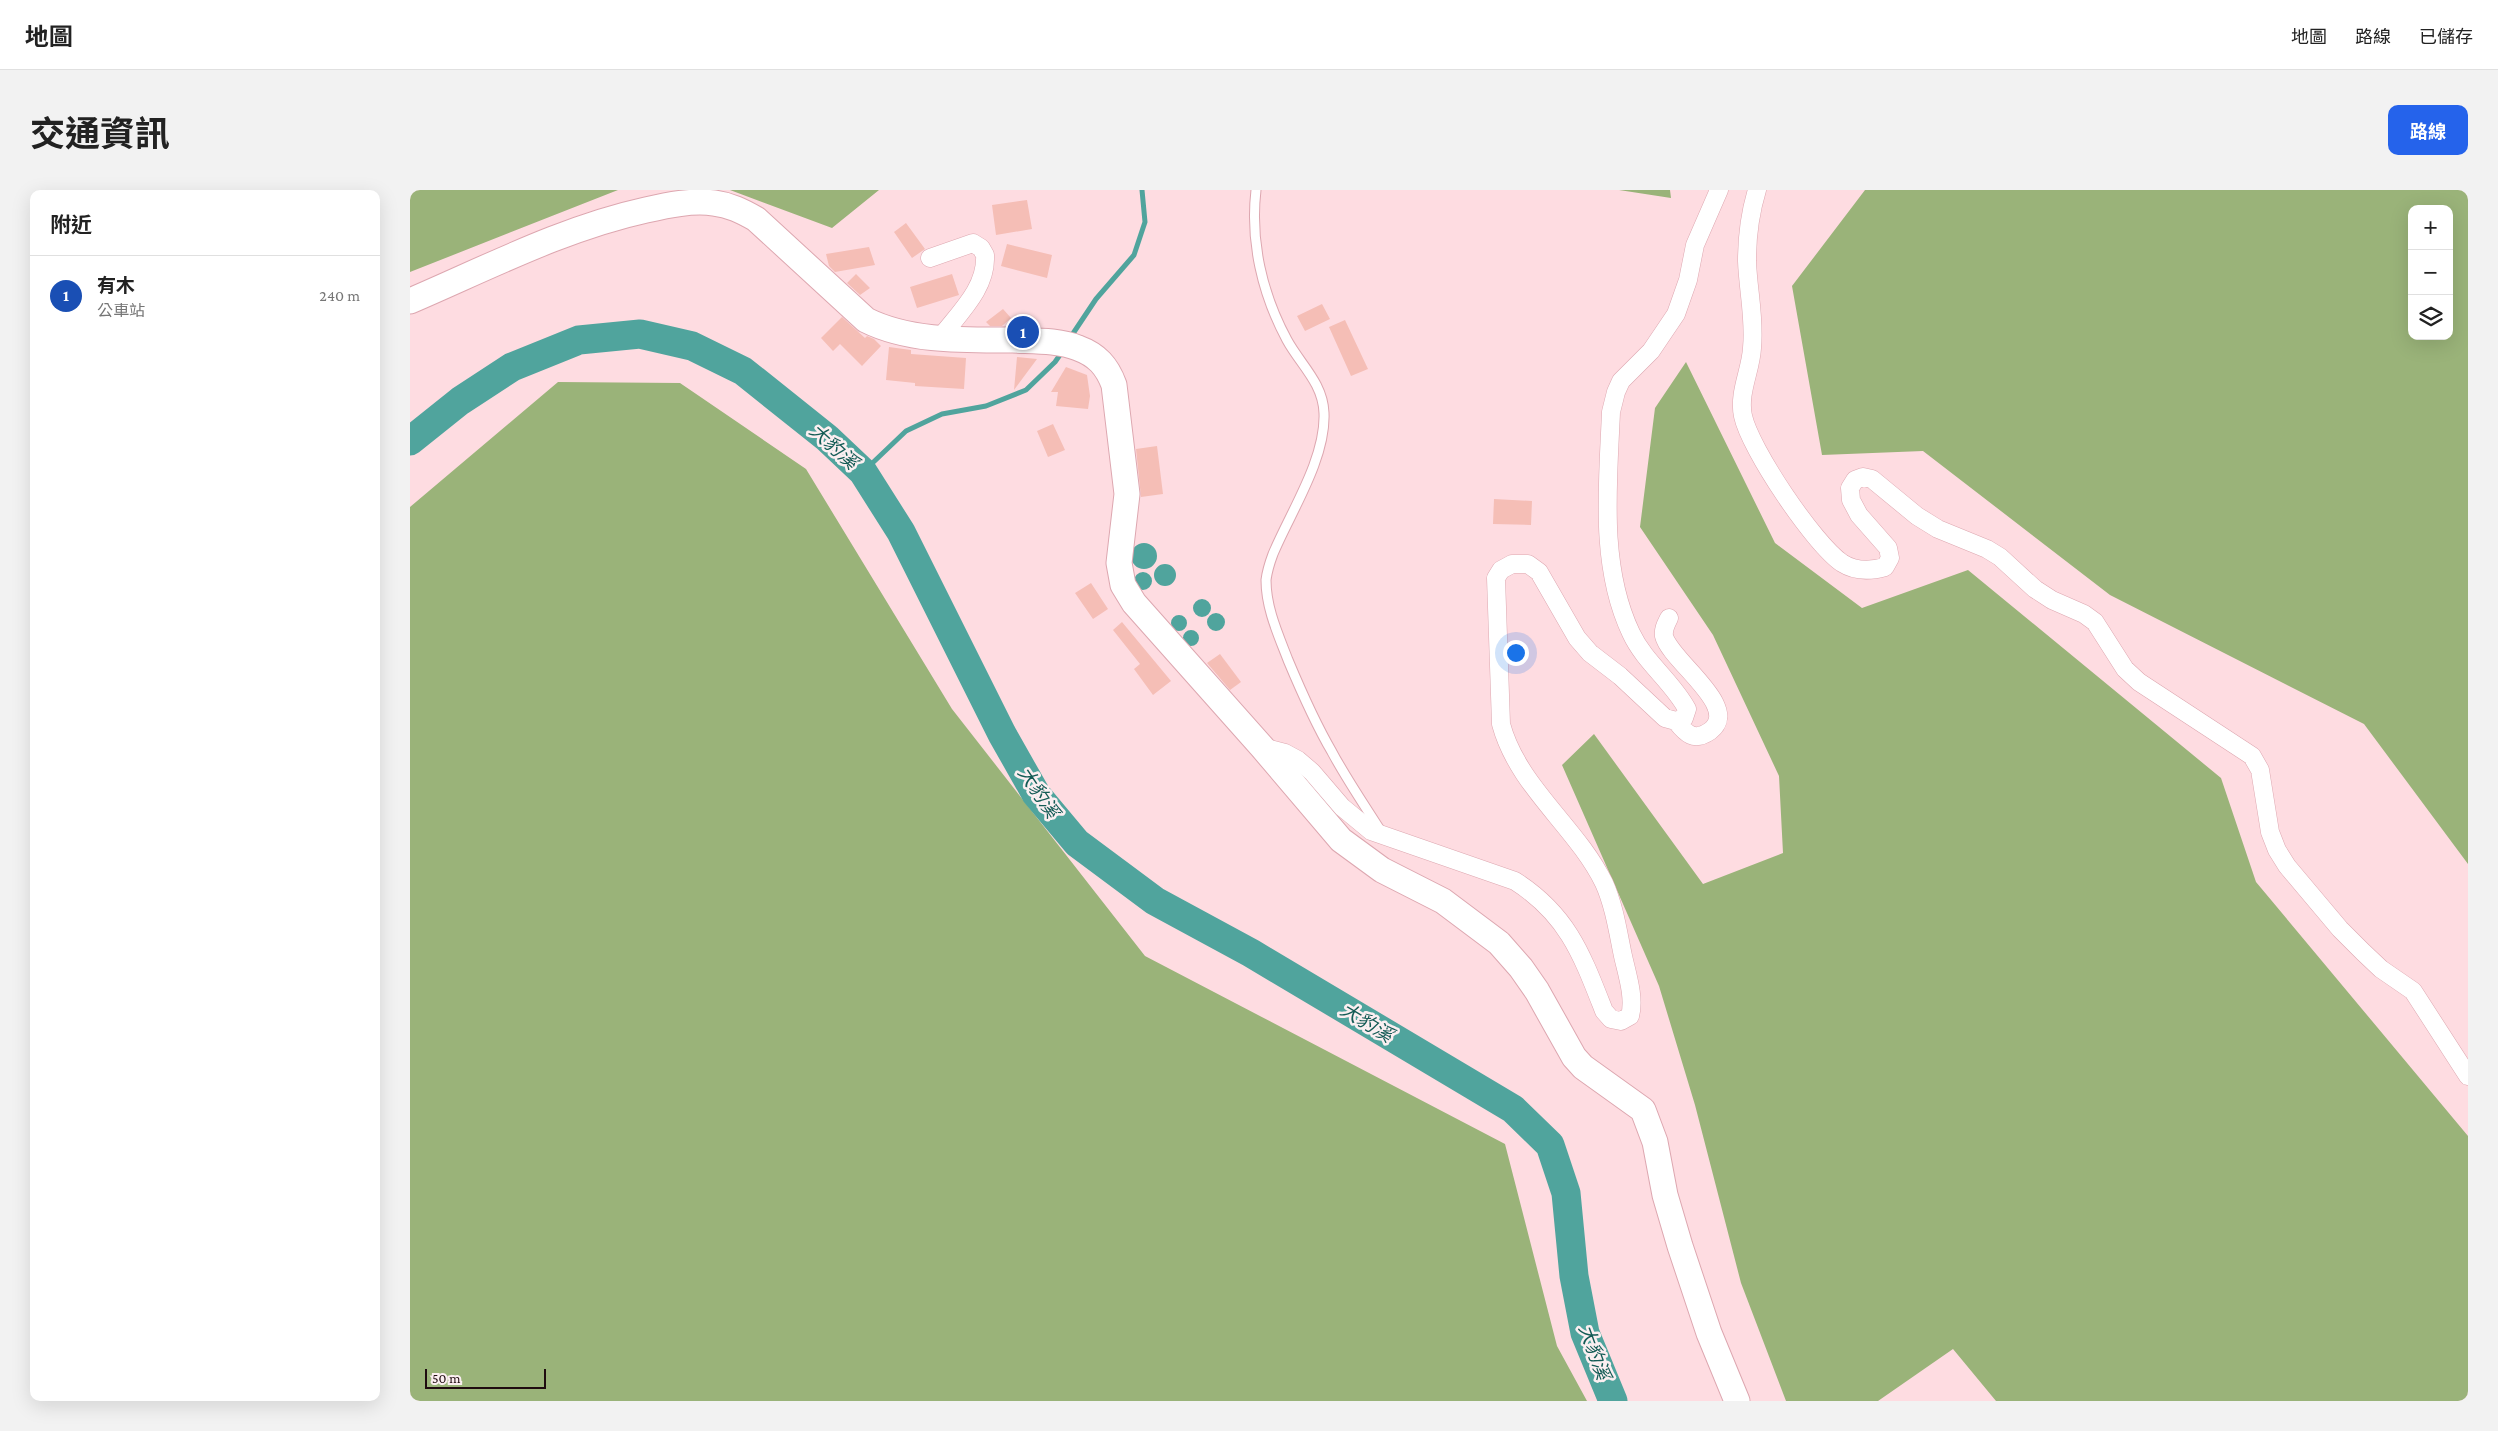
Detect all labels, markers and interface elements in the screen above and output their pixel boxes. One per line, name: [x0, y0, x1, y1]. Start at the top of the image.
text: 地圖: [25, 23, 73, 50]
text: 地圖: [2291, 27, 2327, 47]
text: 路線: [2355, 27, 2391, 47]
text: 已儲存: [2419, 27, 2473, 47]
button: 路線: [2388, 105, 2468, 155]
text: 交通資訊: [30, 115, 170, 154]
map controls: [2408, 205, 2453, 340]
button: +: [2408, 205, 2453, 250]
text: 附近: [50, 213, 92, 237]
button: −: [2408, 250, 2453, 295]
text: 有木: [97, 275, 135, 296]
text: 1: [63, 287, 69, 304]
text: 240 m: [319, 287, 360, 304]
button: layers: [2408, 295, 2453, 340]
text: 公車站: [97, 302, 145, 319]
pin: 1: [1007, 313, 1039, 351]
water label: 大豹溪: [805, 419, 864, 475]
your location: [1503, 640, 1529, 666]
water label: 大豹溪: [1014, 763, 1065, 824]
water label: 大豹溪: [1337, 999, 1399, 1048]
water label: 大豹溪: [1575, 1322, 1615, 1385]
scale bar: [425, 1366, 546, 1389]
text: 50 m: [432, 1370, 460, 1386]

